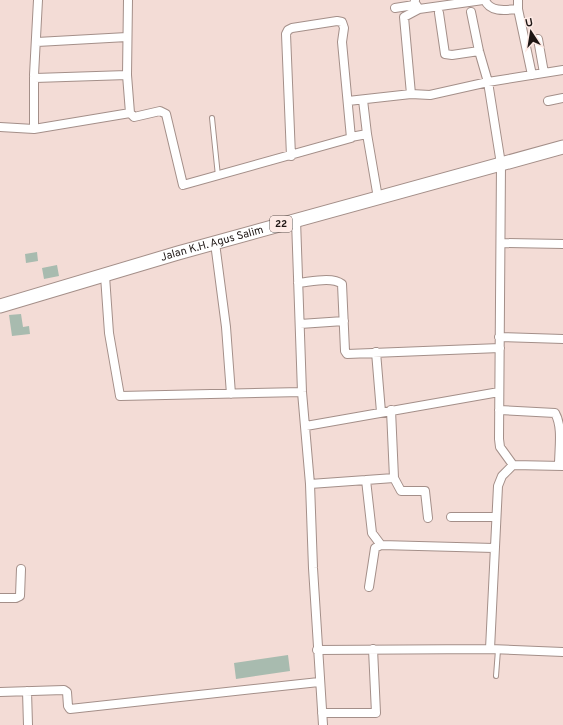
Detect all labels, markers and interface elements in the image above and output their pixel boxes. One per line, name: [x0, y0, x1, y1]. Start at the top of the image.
north arrow: [511, 12, 551, 52]
text: U: [524, 16, 534, 31]
road number: 22: [270, 216, 292, 232]
street label: Jalan K.H. Agus Salim: [159, 223, 265, 265]

